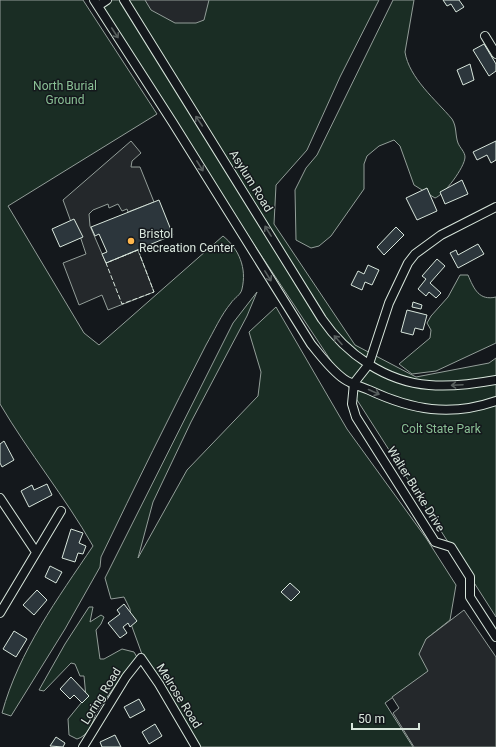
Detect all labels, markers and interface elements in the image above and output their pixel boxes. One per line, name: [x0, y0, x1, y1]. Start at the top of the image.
one-way arrow: [111, 27, 119, 38]
park label: North Burial Ground: [33, 79, 97, 107]
one-way arrow: [195, 115, 203, 126]
street label: Asylum Road: [226, 147, 276, 215]
one-way arrow: [196, 160, 204, 172]
one-way arrow: [264, 226, 272, 237]
place label: Bristol Recreation Center: [139, 227, 234, 255]
marker: Bristol Recreation Center: [126, 236, 136, 246]
one-way arrow: [264, 271, 273, 282]
one-way arrow: [334, 334, 343, 345]
one-way arrow: [451, 381, 464, 389]
one-way arrow: [367, 389, 379, 396]
park label: Colt State Park: [401, 422, 482, 436]
street label: Walter Burke Drive: [384, 444, 448, 534]
street label: Melrose Road: [154, 661, 204, 731]
street label: Loring Road: [78, 665, 124, 727]
scale bar: [352, 705, 419, 731]
text: 50 m: [358, 712, 385, 726]

